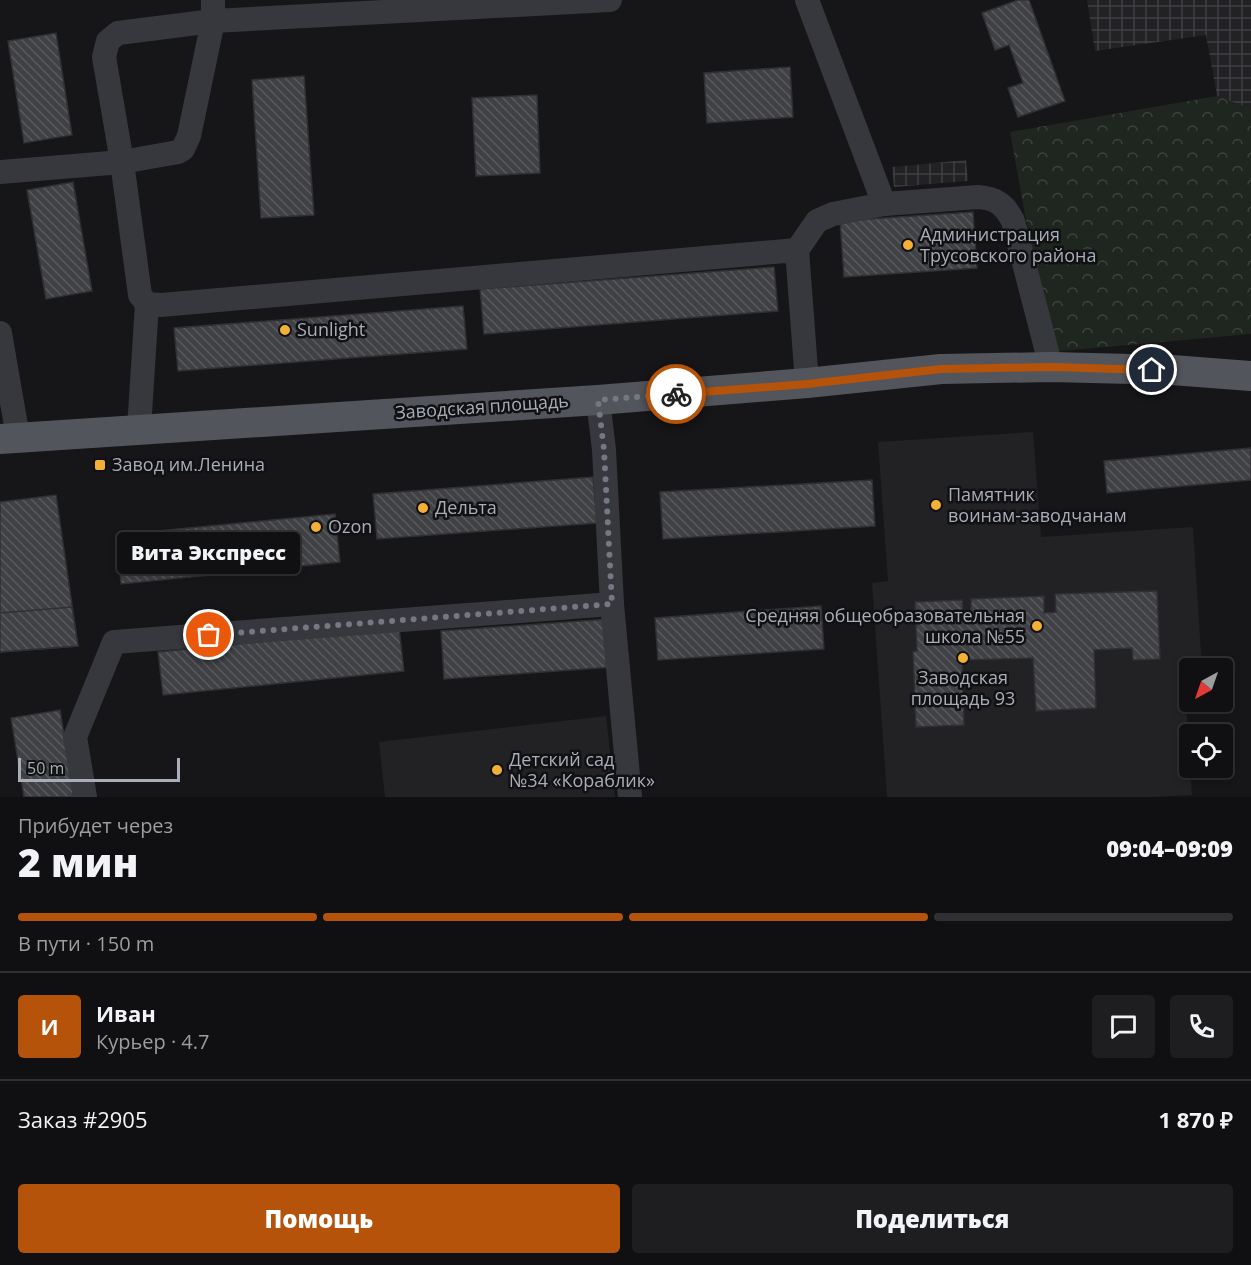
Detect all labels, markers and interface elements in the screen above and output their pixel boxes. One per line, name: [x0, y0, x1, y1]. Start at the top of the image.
place label: Администрация Трусовского района: [920, 222, 1096, 267]
marker: Администрация Трусовского района: [901, 238, 915, 252]
place label: Sunlight: [297, 317, 365, 341]
marker: Sunlight: [278, 323, 292, 337]
pin: [1126, 344, 1177, 395]
icon: home: [1135, 353, 1168, 386]
courier: [646, 364, 706, 424]
icon: bike: [660, 378, 693, 411]
street label: Заводская площадь: [394, 388, 570, 424]
place label: Завод им.Ленина: [112, 452, 265, 476]
marker: Завод им.Ленина: [93, 458, 107, 472]
place label: Памятник воинам-заводчанам: [948, 482, 1127, 527]
place label: Дельта: [435, 495, 497, 519]
marker: Памятник воинам-заводчанам: [929, 498, 943, 512]
marker: Дельта: [416, 501, 430, 515]
place label: Ozon: [328, 514, 372, 538]
marker: Ozon: [309, 520, 323, 534]
callout: Вита Экспресс: [118, 533, 300, 575]
text: Вита Экспресс: [131, 539, 286, 566]
place label: Средняя общеобразовательная школа №55: [745, 603, 1025, 648]
pin: [183, 609, 234, 660]
icon: bag: [192, 618, 225, 651]
marker: Средняя общеобразовательная школа №55: [1030, 619, 1044, 633]
marker: Заводская площадь 93: [956, 651, 970, 665]
north arrow: [1179, 658, 1233, 712]
map controls: [1179, 658, 1233, 778]
place label: Заводская площадь 93: [911, 665, 1015, 710]
button: locate: [1179, 724, 1233, 778]
place label: Детский сад №34 «Кораблик»: [509, 747, 655, 792]
scale bar: [18, 755, 180, 782]
text: 50 m: [27, 757, 64, 779]
marker: Детский сад №34 «Кораблик»: [490, 763, 504, 777]
text: Прибудет через: [18, 812, 173, 839]
text: 09:04–09:09: [1106, 833, 1233, 863]
text: 2 мин: [18, 835, 138, 888]
text: В пути · 150 m: [18, 930, 154, 957]
button: chat: [1092, 995, 1155, 1058]
button: phone: [1170, 995, 1233, 1058]
text: Иван: [96, 998, 156, 1028]
text: И: [40, 1011, 59, 1041]
text: Курьер · 4.7: [96, 1028, 210, 1055]
text: Заказ #2905: [18, 1104, 148, 1134]
text: 1 870 ₽: [1158, 1104, 1233, 1134]
button: Помощь: [18, 1184, 620, 1253]
button: Поделиться: [632, 1184, 1233, 1253]

